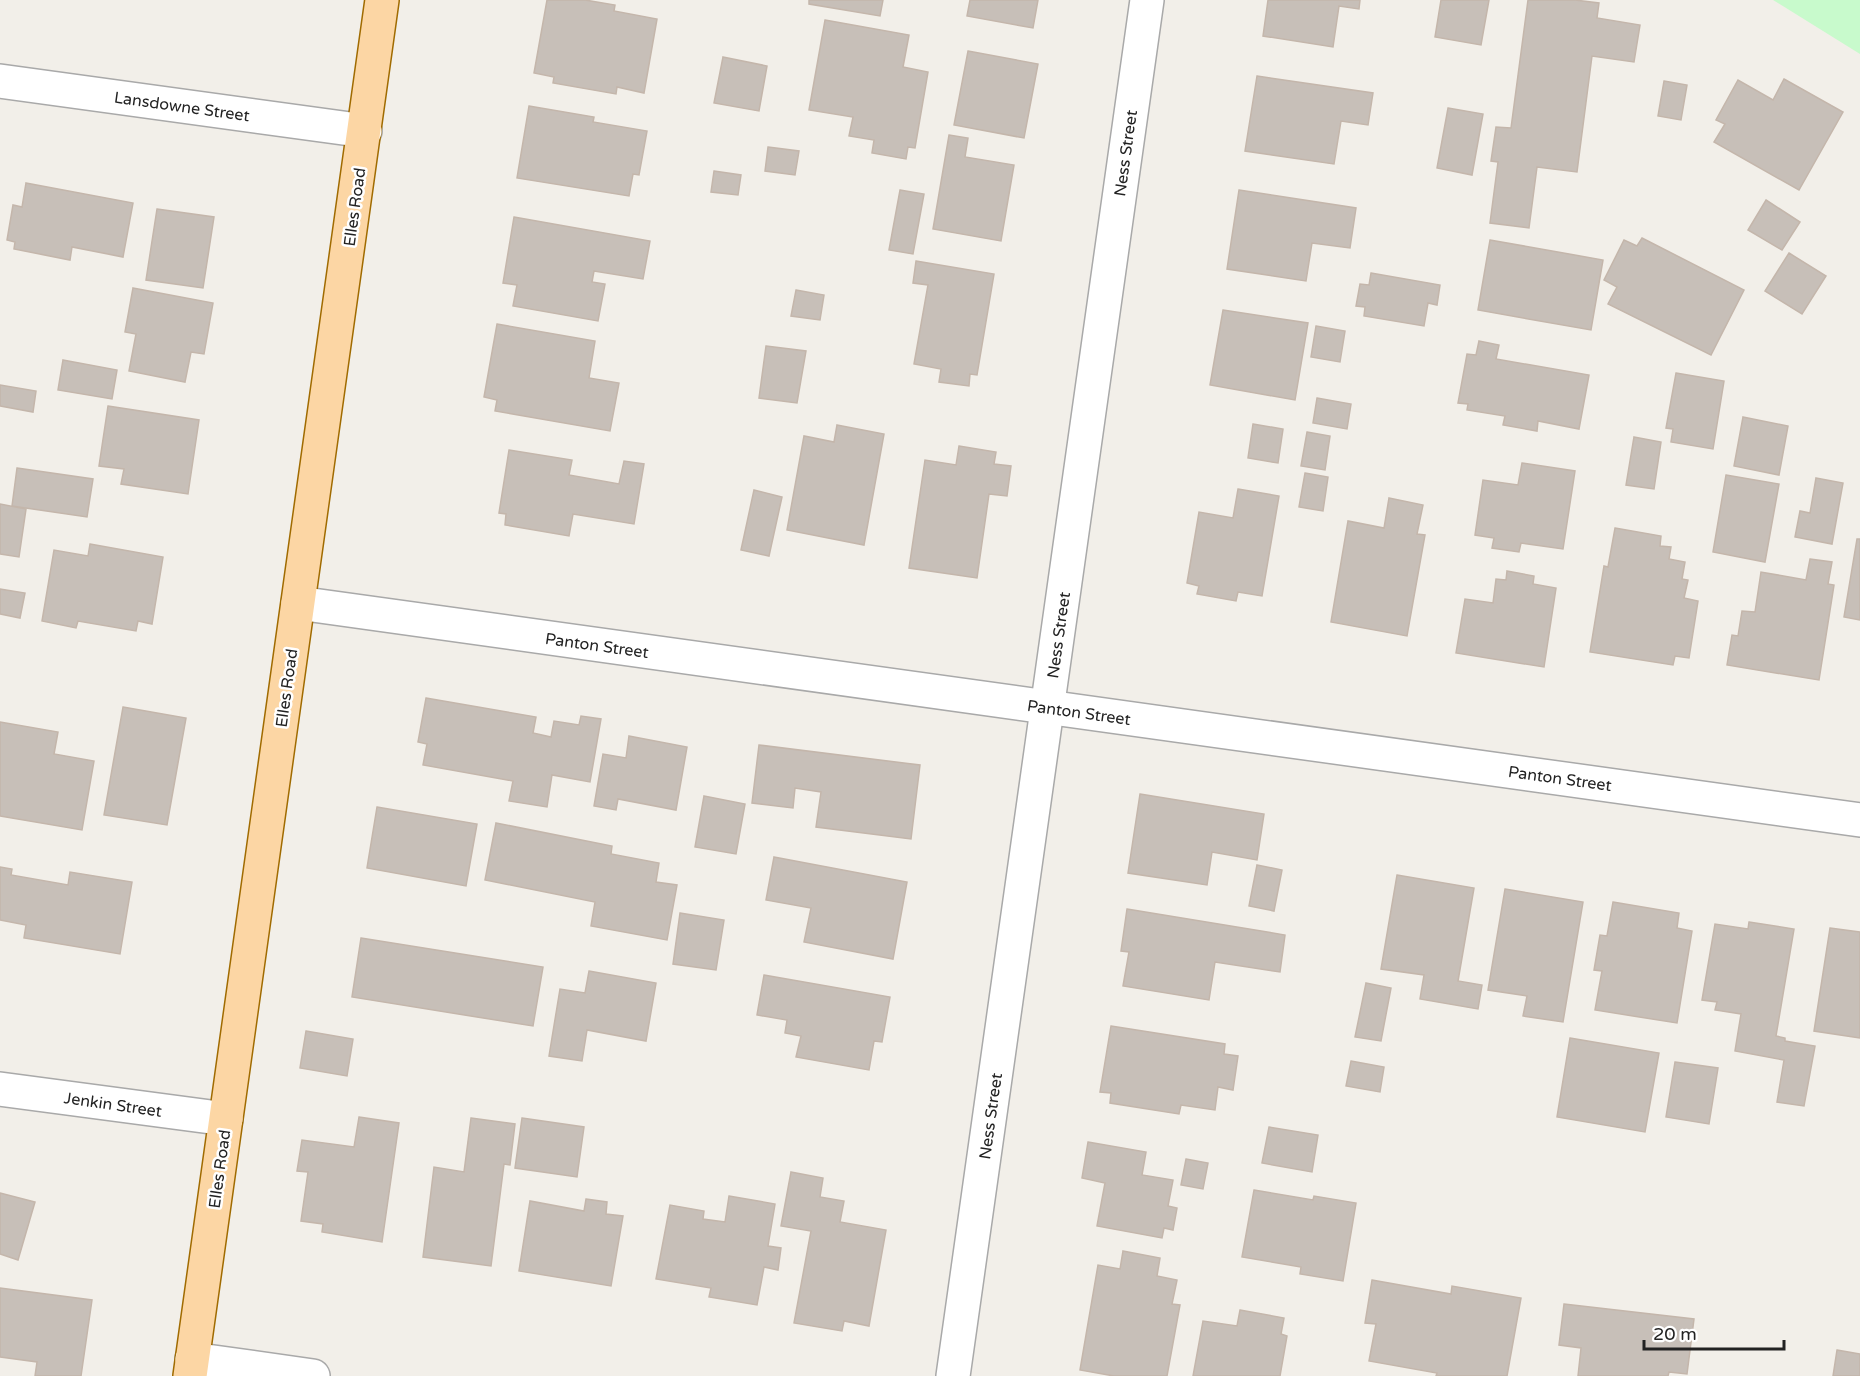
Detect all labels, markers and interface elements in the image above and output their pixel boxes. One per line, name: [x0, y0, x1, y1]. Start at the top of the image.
street label: Lansdowne Street: [113, 88, 251, 126]
street label: Ness Street: [1110, 109, 1142, 198]
street label: Elles Road: [340, 166, 370, 248]
street label: Ness Street: [1043, 591, 1075, 680]
street label: Panton Street: [544, 629, 650, 663]
street label: Elles Road: [272, 647, 302, 729]
street label: Panton Street: [1026, 696, 1132, 730]
street label: Panton Street: [1507, 762, 1613, 796]
street label: Ness Street: [975, 1072, 1007, 1161]
street label: Jenkin Street: [63, 1088, 163, 1122]
street label: Elles Road: [205, 1128, 235, 1210]
scale bar: [1644, 1313, 1784, 1351]
text: 20 m: [1653, 1323, 1697, 1345]

